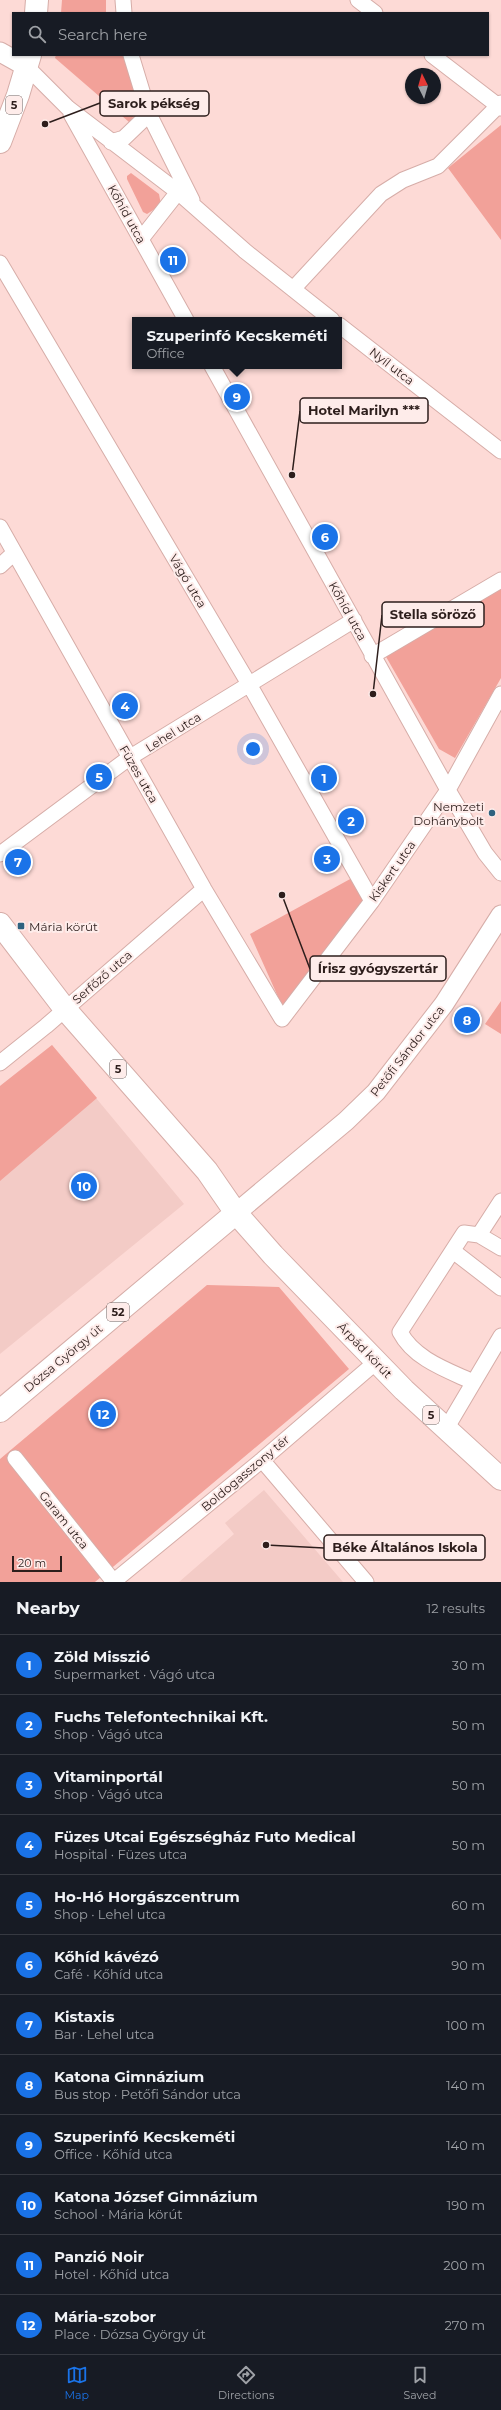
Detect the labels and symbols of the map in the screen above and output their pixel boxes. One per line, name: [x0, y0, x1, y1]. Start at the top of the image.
north arrow: [405, 68, 441, 104]
callout: Sarok pékség: [100, 91, 209, 116]
text: Sarok pékség: [108, 95, 200, 111]
road number: 5: [6, 96, 22, 114]
street label: Kőhíd utca: [105, 182, 149, 246]
pin: 11: [160, 245, 186, 275]
street label: Nyíl utca: [367, 344, 417, 388]
pin: 9: [224, 382, 250, 412]
callout: Hotel Marilyn ***: [300, 398, 428, 423]
text: Hotel Marilyn ***: [308, 402, 420, 418]
pin: 6: [312, 522, 338, 552]
street label: Vágó utca: [166, 551, 210, 611]
street label: Kőhíd utca: [326, 579, 370, 643]
callout: Stella söröző: [382, 602, 484, 627]
text: Stella söröző: [390, 606, 477, 622]
pin: 4: [112, 691, 138, 721]
street label: Lehel utca: [143, 709, 203, 755]
your location: [243, 739, 263, 759]
street label: Füzes utca: [116, 742, 162, 806]
pin: 5: [86, 762, 112, 792]
pin: 1: [311, 763, 337, 793]
place label: Nemzeti Dohánybolt: [413, 799, 484, 828]
pin: 2: [338, 806, 364, 836]
marker: Nemzeti Dohánybolt: [487, 808, 497, 818]
street label: Kiskert utca: [365, 837, 419, 905]
pin: 3: [314, 844, 340, 874]
pin: 7: [5, 847, 31, 877]
place label: Mária körút: [29, 919, 98, 934]
marker: Mária körút: [16, 921, 26, 931]
street label: Serfőző utca: [69, 947, 135, 1007]
callout: Írisz gyógyszertár: [310, 956, 446, 981]
text: Írisz gyógyszertár: [318, 960, 439, 976]
street label: Petőfi Sándor utca: [367, 1003, 447, 1099]
pin: 8: [454, 1005, 480, 1035]
road number: 5: [110, 1060, 126, 1078]
pin: 10: [71, 1171, 97, 1201]
road number: 52: [107, 1303, 129, 1321]
street label: Árpád körút: [335, 1319, 395, 1381]
street label: Dózsa György út: [21, 1321, 105, 1395]
pin: 12: [90, 1399, 116, 1429]
road number: 5: [423, 1406, 439, 1424]
street label: Boldogasszony tér: [198, 1432, 292, 1514]
street label: Garam utca: [36, 1488, 92, 1552]
callout: Béke Általános Iskola: [324, 1535, 485, 1560]
text: Béke Általános Iskola: [332, 1539, 478, 1555]
scale bar: [12, 1554, 62, 1573]

